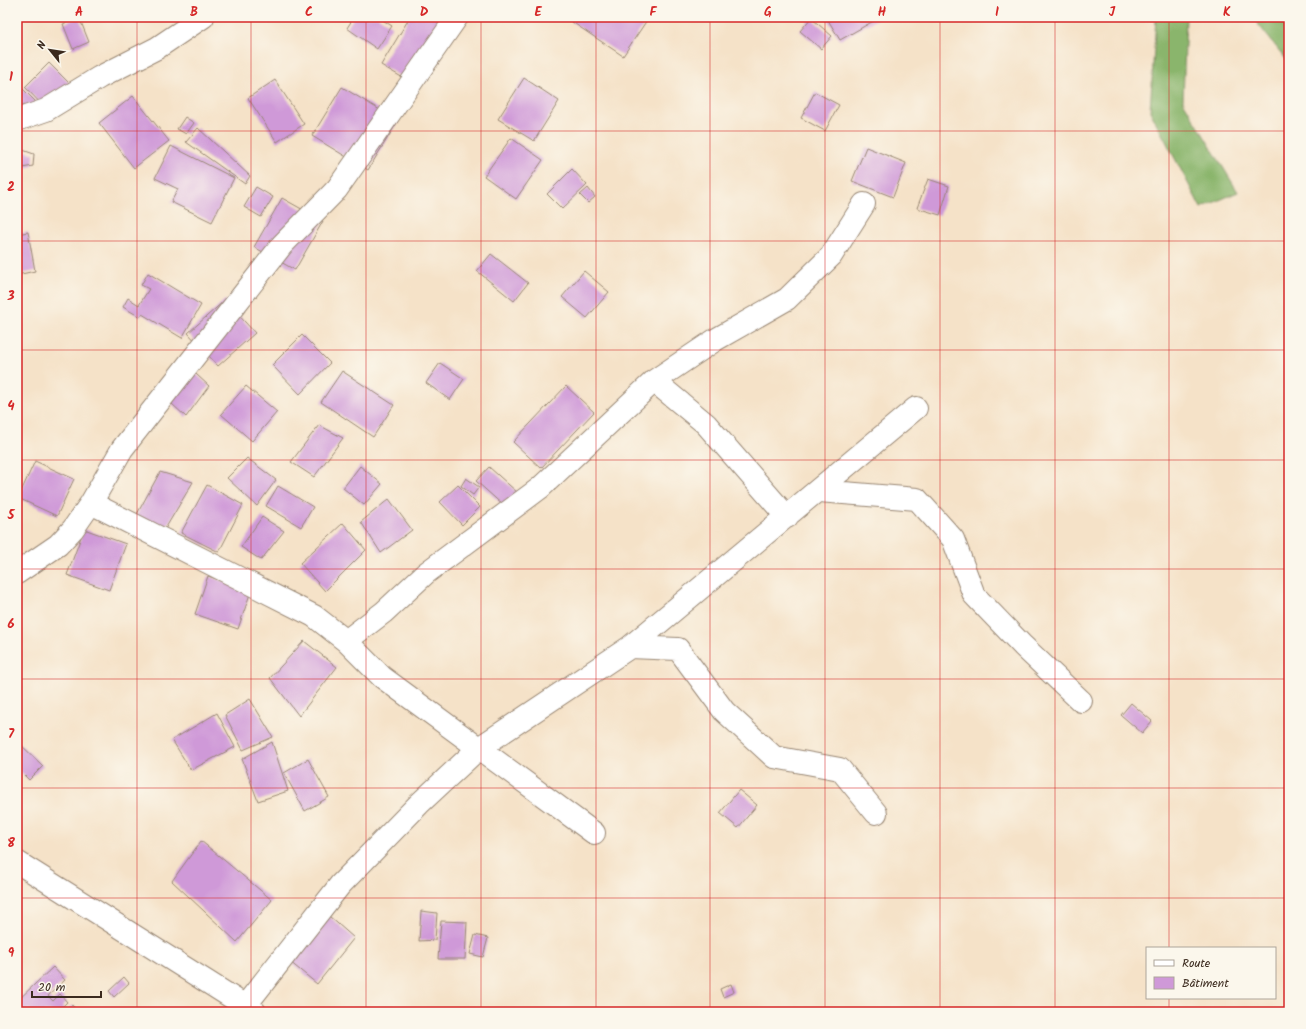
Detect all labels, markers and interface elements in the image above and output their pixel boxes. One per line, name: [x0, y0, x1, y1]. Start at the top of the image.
text: A: [75, 2, 83, 23]
text: B: [190, 2, 198, 23]
text: C: [305, 2, 313, 23]
text: D: [420, 2, 429, 23]
text: E: [534, 2, 542, 23]
text: F: [649, 2, 657, 23]
text: G: [764, 2, 772, 23]
text: H: [878, 2, 887, 23]
text: I: [995, 2, 999, 23]
text: J: [1109, 2, 1116, 23]
text: K: [1223, 2, 1231, 23]
north arrow: [30, 30, 70, 70]
text: N: [33, 38, 52, 53]
text: 1: [9, 67, 13, 88]
text: 2: [7, 177, 15, 198]
text: 3: [6, 286, 15, 307]
text: 4: [7, 396, 15, 417]
text: 5: [7, 505, 16, 526]
text: 6: [7, 614, 15, 635]
text: 7: [8, 724, 15, 745]
text: 8: [7, 833, 15, 854]
text: 9: [8, 943, 15, 964]
legend: [1146, 947, 1276, 999]
text: Route: [1182, 954, 1211, 973]
scale bar: [32, 973, 101, 999]
text: Bâtiment: [1182, 974, 1229, 993]
text: 20 m: [38, 978, 66, 997]

